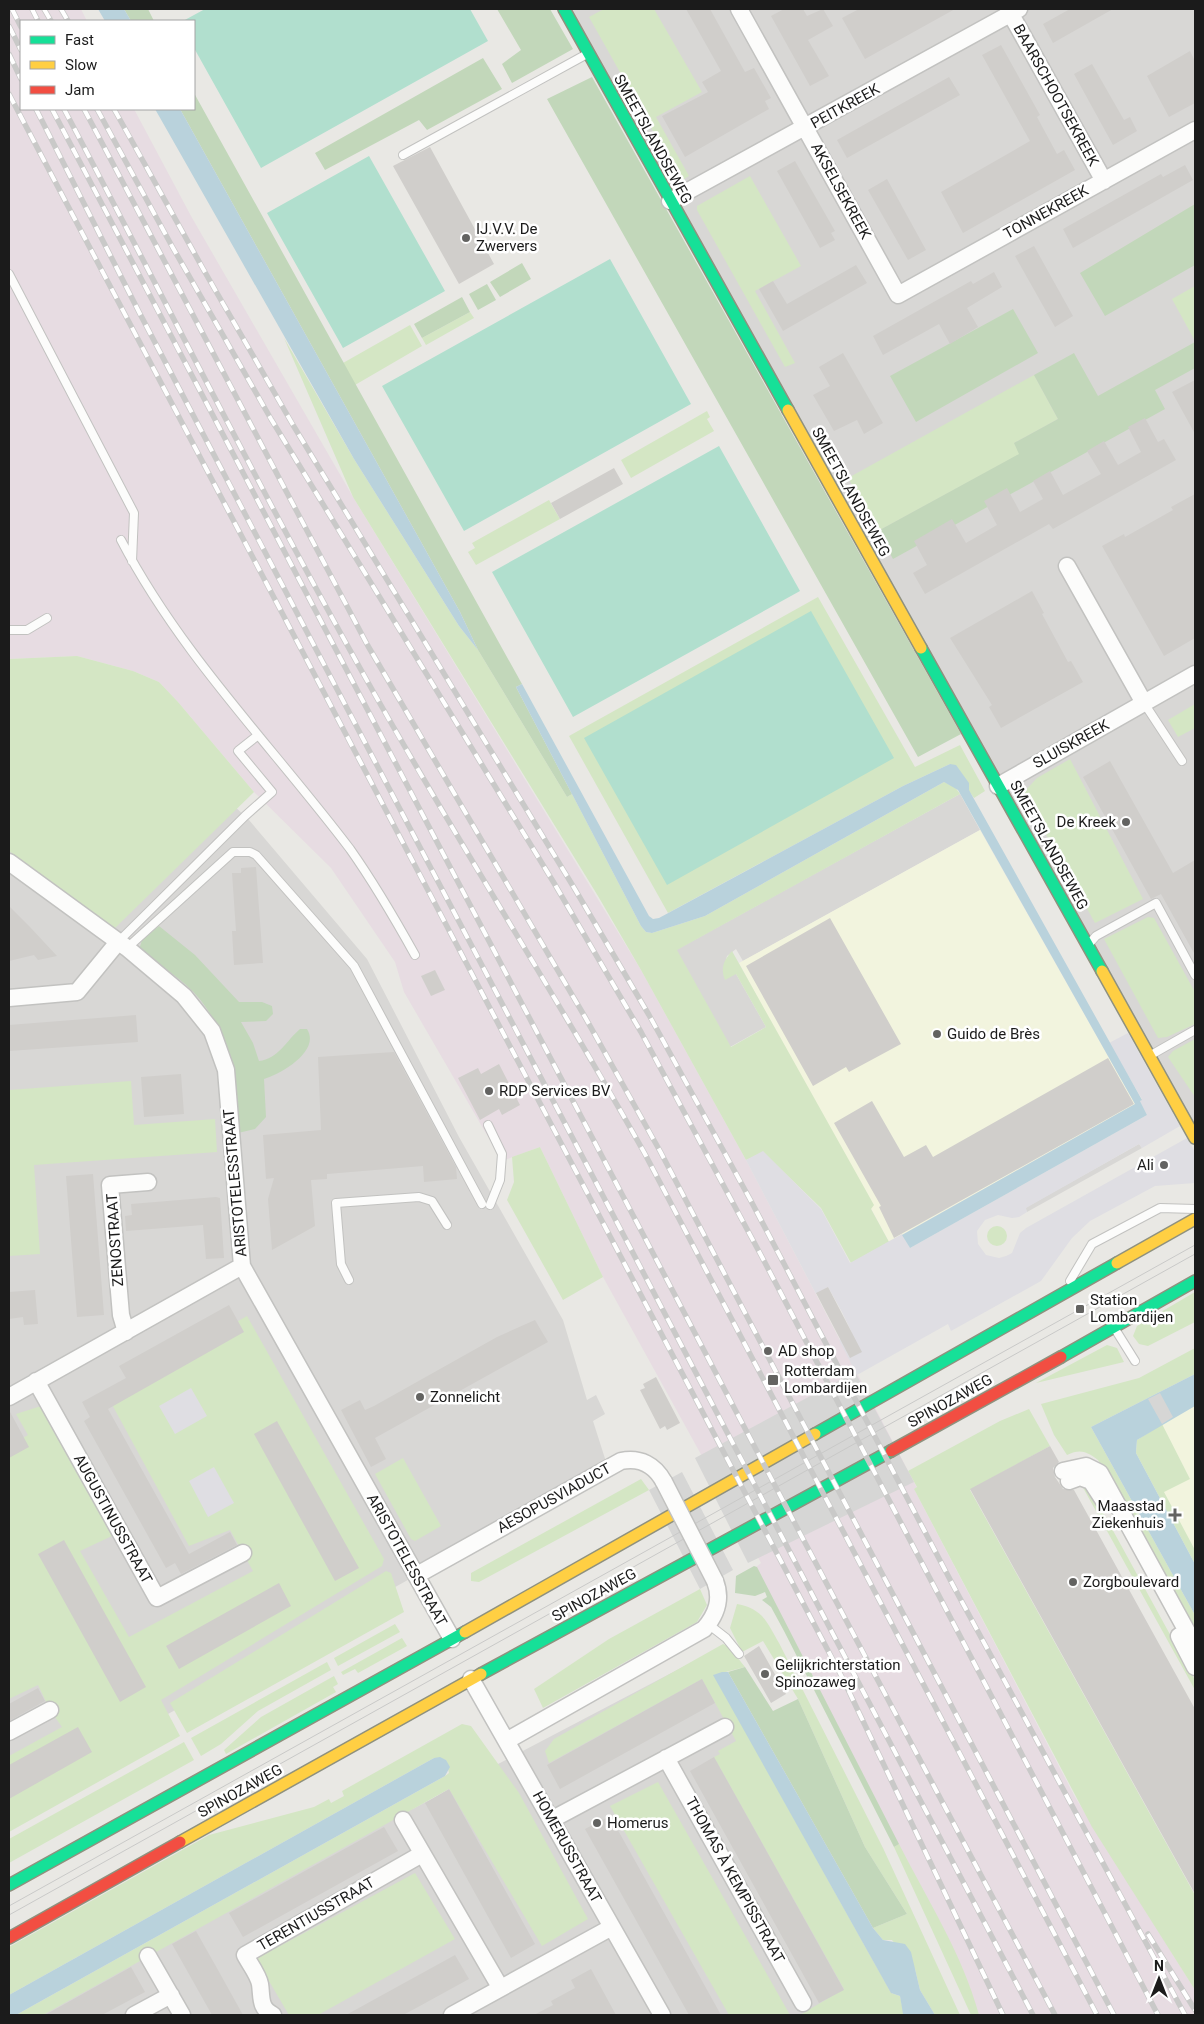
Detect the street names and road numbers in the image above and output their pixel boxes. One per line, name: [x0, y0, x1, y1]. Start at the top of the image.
street label: BAARSCHOOTSEKREEK: [1009, 21, 1103, 170]
street label: SMEETSLANDSEWEG: [610, 71, 696, 207]
street label: PEITKREEK: [807, 79, 883, 132]
street label: AKSELSEKREEK: [807, 140, 875, 243]
street label: TONNEKREEK: [1000, 181, 1092, 243]
street label: SMEETSLANDSEWEG: [808, 424, 894, 560]
street label: SLUISKREEK: [1030, 715, 1113, 772]
street label: SMEETSLANDSEWEG: [1006, 777, 1092, 913]
street label: ARISTOTELESSTRAAT: [220, 1108, 250, 1258]
street label: ZENOSTRAAT: [103, 1193, 127, 1287]
street label: SPINOZAWEG: [905, 1370, 995, 1432]
street label: AUGUSTINUSSTRAAT: [70, 1451, 156, 1587]
street label: AESOPUSVIADUCT: [494, 1459, 614, 1537]
street label: ARISTOTELESSTRAAT: [363, 1491, 451, 1629]
street label: SPINOZAWEG: [549, 1564, 639, 1626]
street label: SPINOZAWEG: [195, 1760, 285, 1822]
street label: HOMERUSSTRAAT: [529, 1788, 605, 1906]
street label: THOMAS À KEMPISSTRAAT: [682, 1794, 788, 1966]
street label: TERENTIUSSTRAAT: [254, 1873, 378, 1955]

